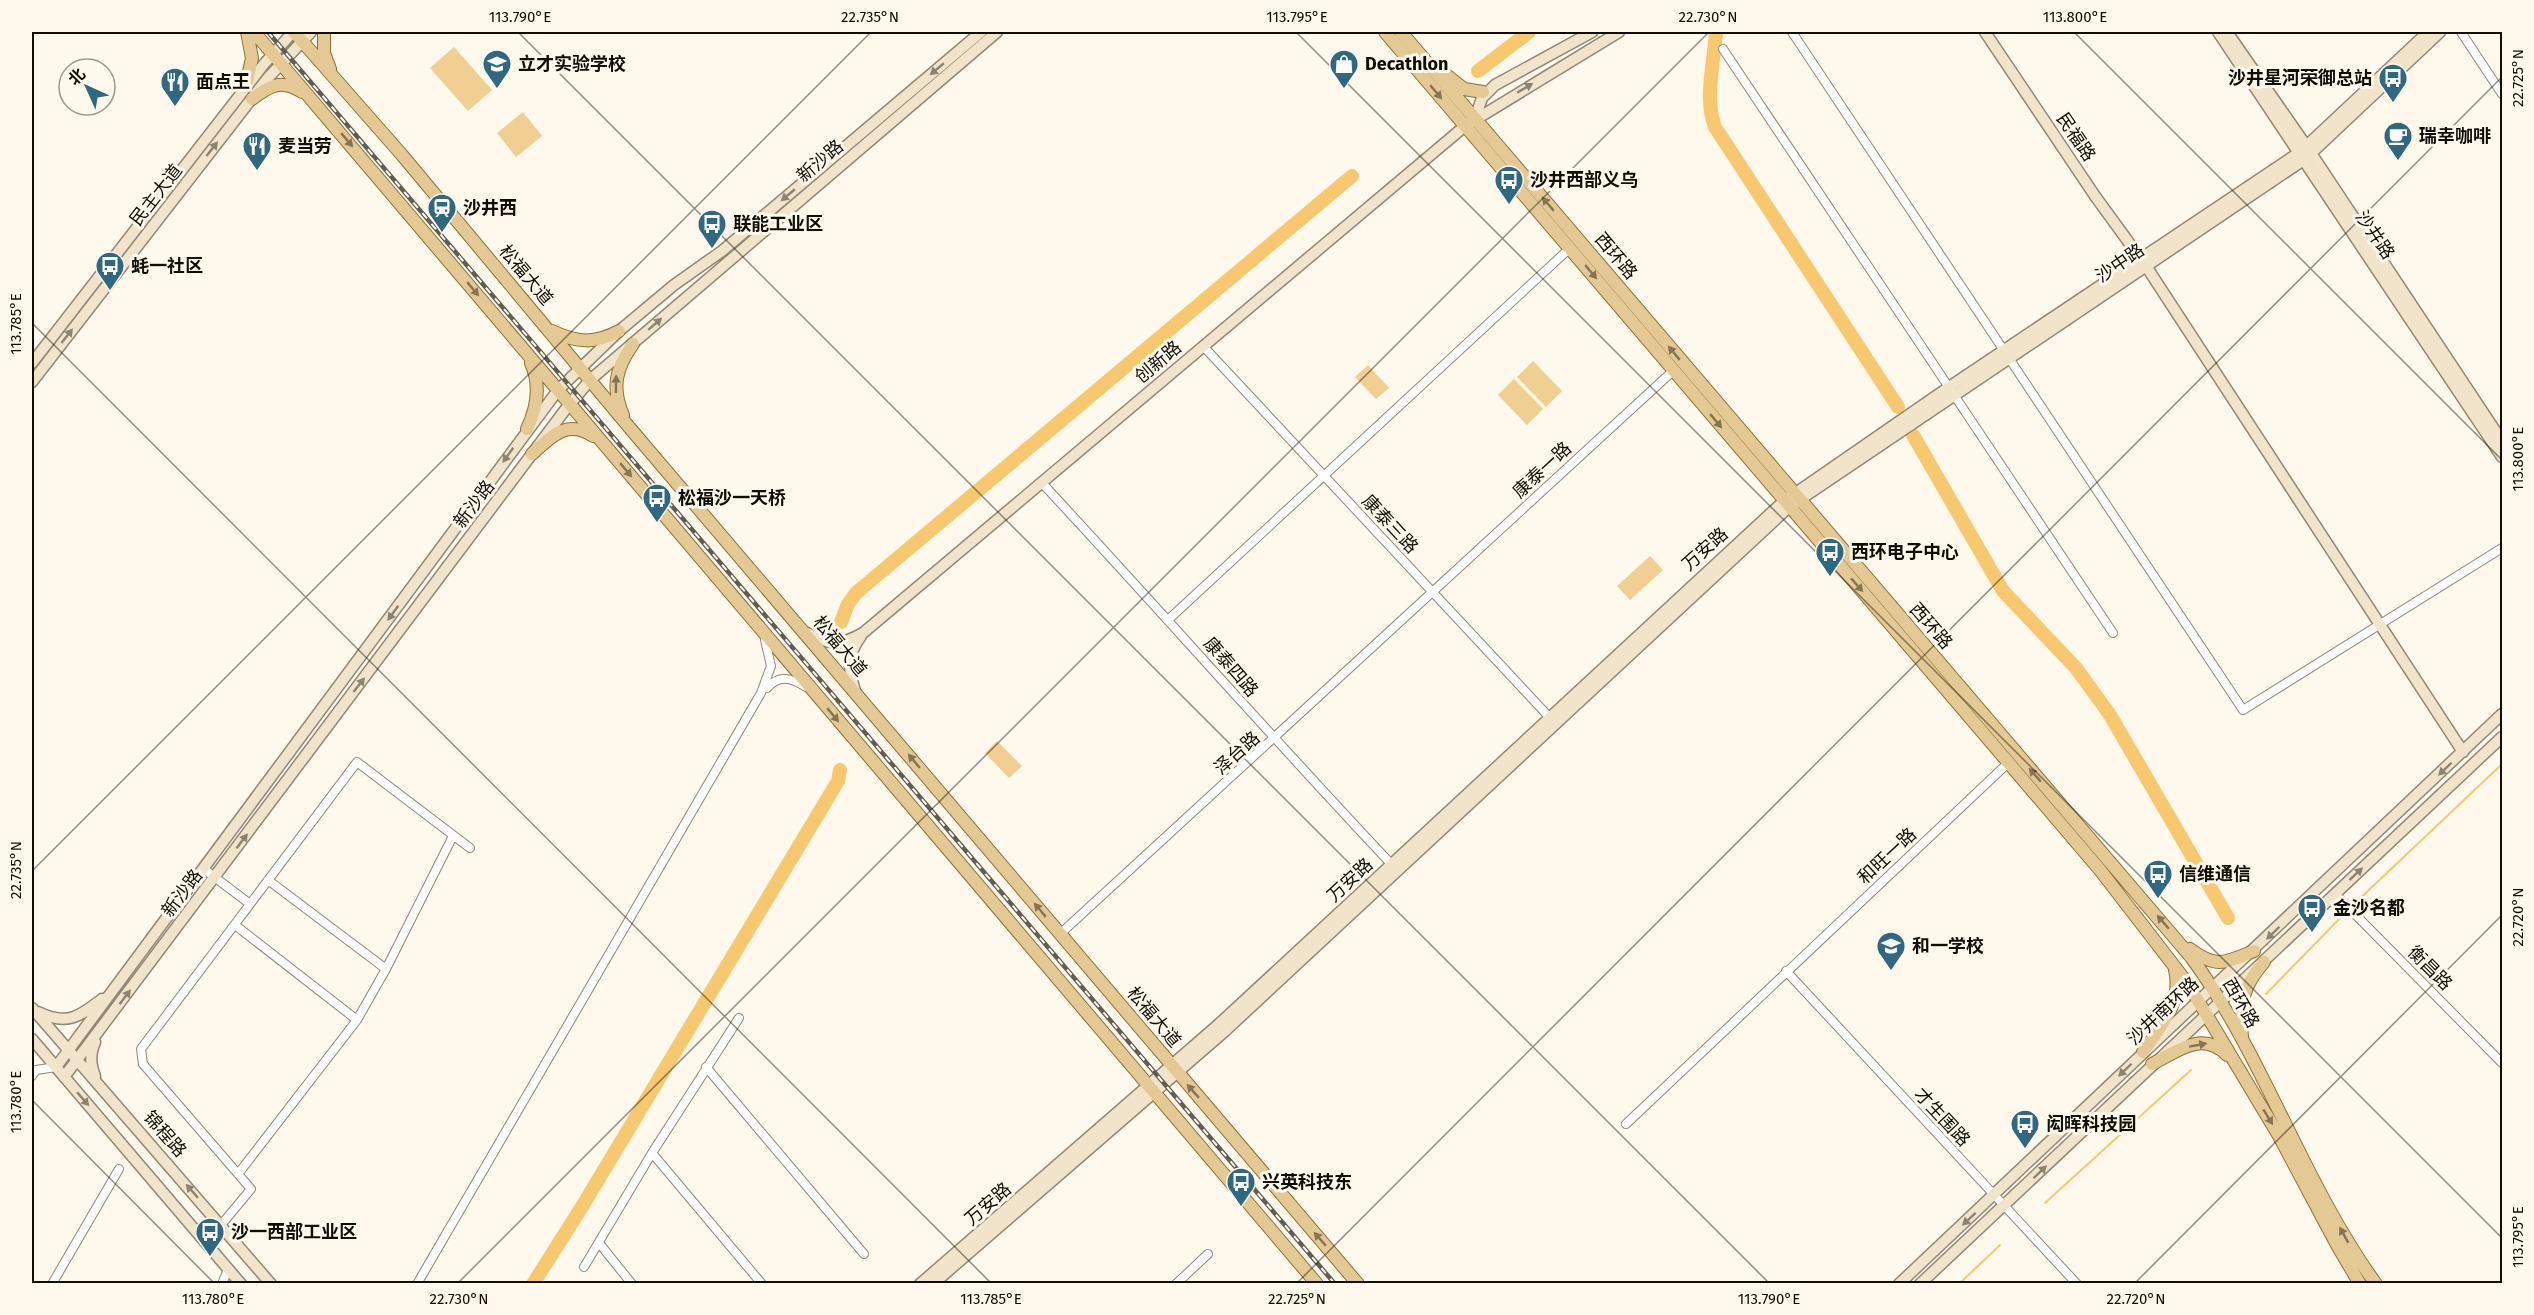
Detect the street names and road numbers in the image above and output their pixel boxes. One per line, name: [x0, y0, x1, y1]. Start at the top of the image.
street label: 民福路: [2052, 108, 2100, 166]
street label: 新沙路: [792, 135, 848, 187]
street label: 民主大道: [125, 160, 187, 230]
street label: 沙井路: [2351, 206, 2399, 264]
street label: 西环路: [1590, 228, 1642, 284]
street label: 沙中路: [2091, 239, 2149, 287]
street label: 松福大道: [494, 240, 558, 310]
street label: 创新路: [1130, 336, 1186, 388]
street label: 康泰一路: [1508, 437, 1576, 503]
street label: 新沙路: [449, 476, 499, 532]
street label: 康泰三路: [1357, 490, 1423, 558]
street label: 万安路: [1678, 523, 1732, 575]
street label: 西环路: [1905, 598, 1957, 654]
street label: 松福大道: [808, 611, 872, 681]
street label: 康泰四路: [1199, 633, 1263, 701]
street label: 泽台路: [1210, 727, 1264, 779]
street label: 和旺一路: [1853, 823, 1921, 889]
street label: 万安路: [1323, 854, 1377, 906]
street label: 新沙路: [157, 865, 207, 921]
street label: 衡昌路: [2403, 941, 2457, 995]
street label: 沙井南环路: [2123, 972, 2203, 1050]
street label: 西环路: [2218, 974, 2264, 1032]
street label: 松福大道: [1122, 982, 1186, 1052]
street label: 才生围路: [1909, 1083, 1975, 1151]
street label: 锦程路: [139, 1106, 191, 1162]
street label: 万安路: [960, 1178, 1016, 1230]

